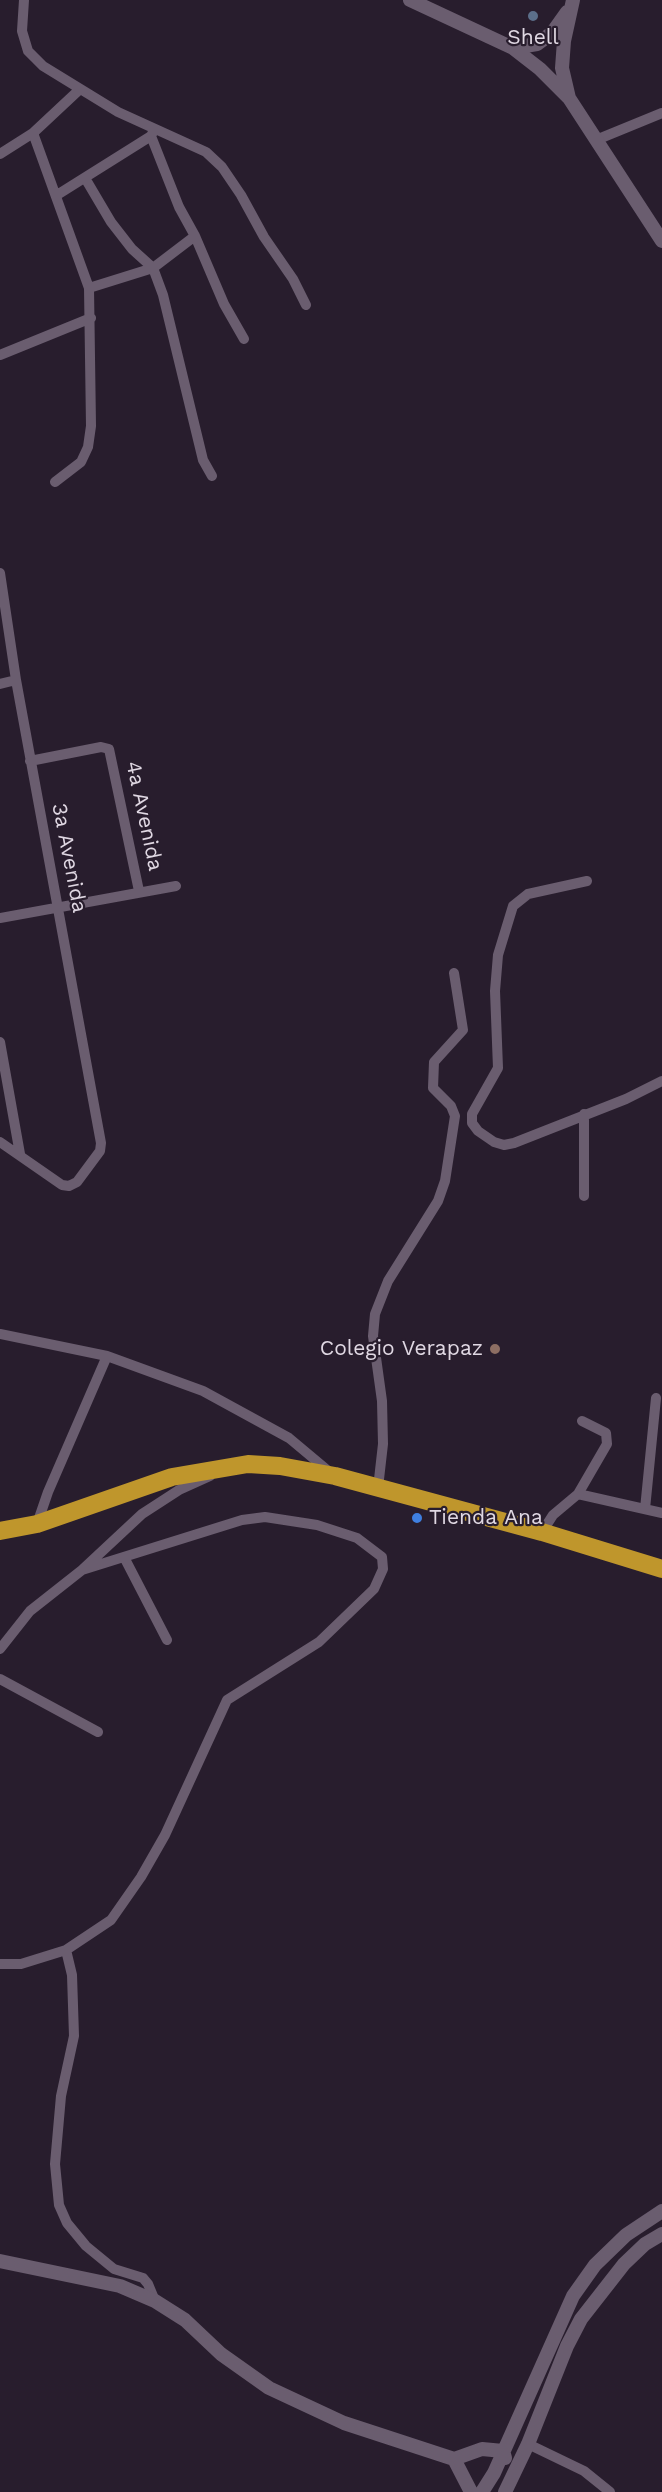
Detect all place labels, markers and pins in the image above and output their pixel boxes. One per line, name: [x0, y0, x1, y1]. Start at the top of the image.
marker: Shell: [526, 9, 540, 23]
place label: Shell: [507, 25, 559, 51]
place label: Colegio Verapaz: [320, 1336, 483, 1362]
marker: Colegio Verapaz: [488, 1342, 502, 1356]
place label: Tienda Ana: [429, 1505, 543, 1531]
marker: Tienda Ana: [410, 1511, 424, 1525]

